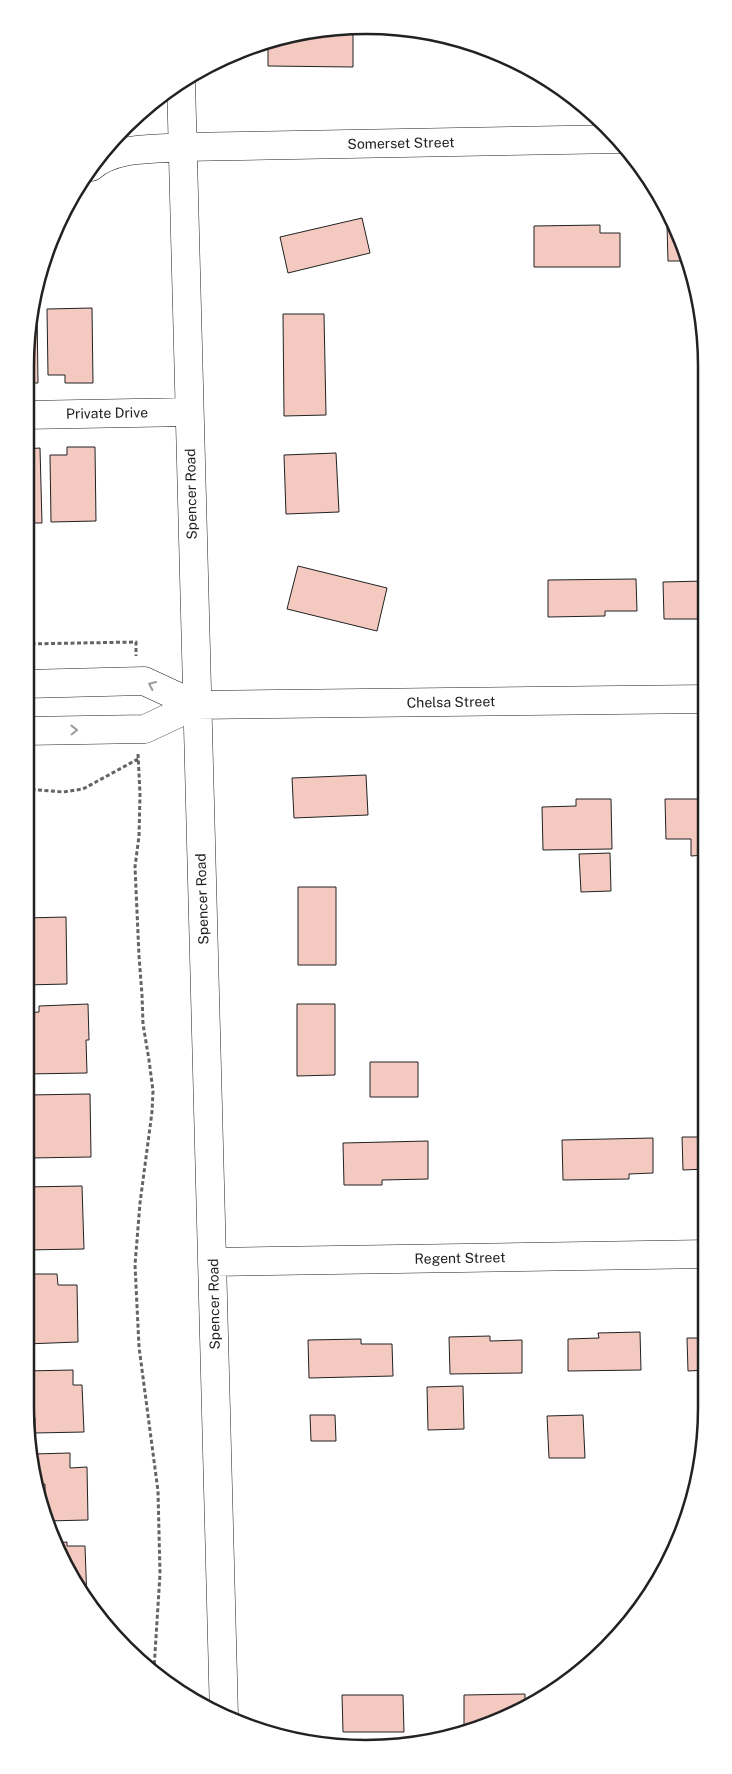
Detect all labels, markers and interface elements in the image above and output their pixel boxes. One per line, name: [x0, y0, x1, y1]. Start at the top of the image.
street label: Somerset Street: [347, 134, 455, 152]
street label: Private Drive: [66, 404, 148, 422]
street label: Spencer Road: [182, 448, 200, 540]
one-way arrow: [148, 681, 157, 691]
street label: Chelsa Street: [406, 693, 496, 711]
one-way arrow: [70, 725, 78, 735]
street label: Spencer Road: [192, 853, 212, 945]
street label: Regent Street: [414, 1249, 506, 1267]
street label: Spencer Road: [205, 1258, 223, 1350]

